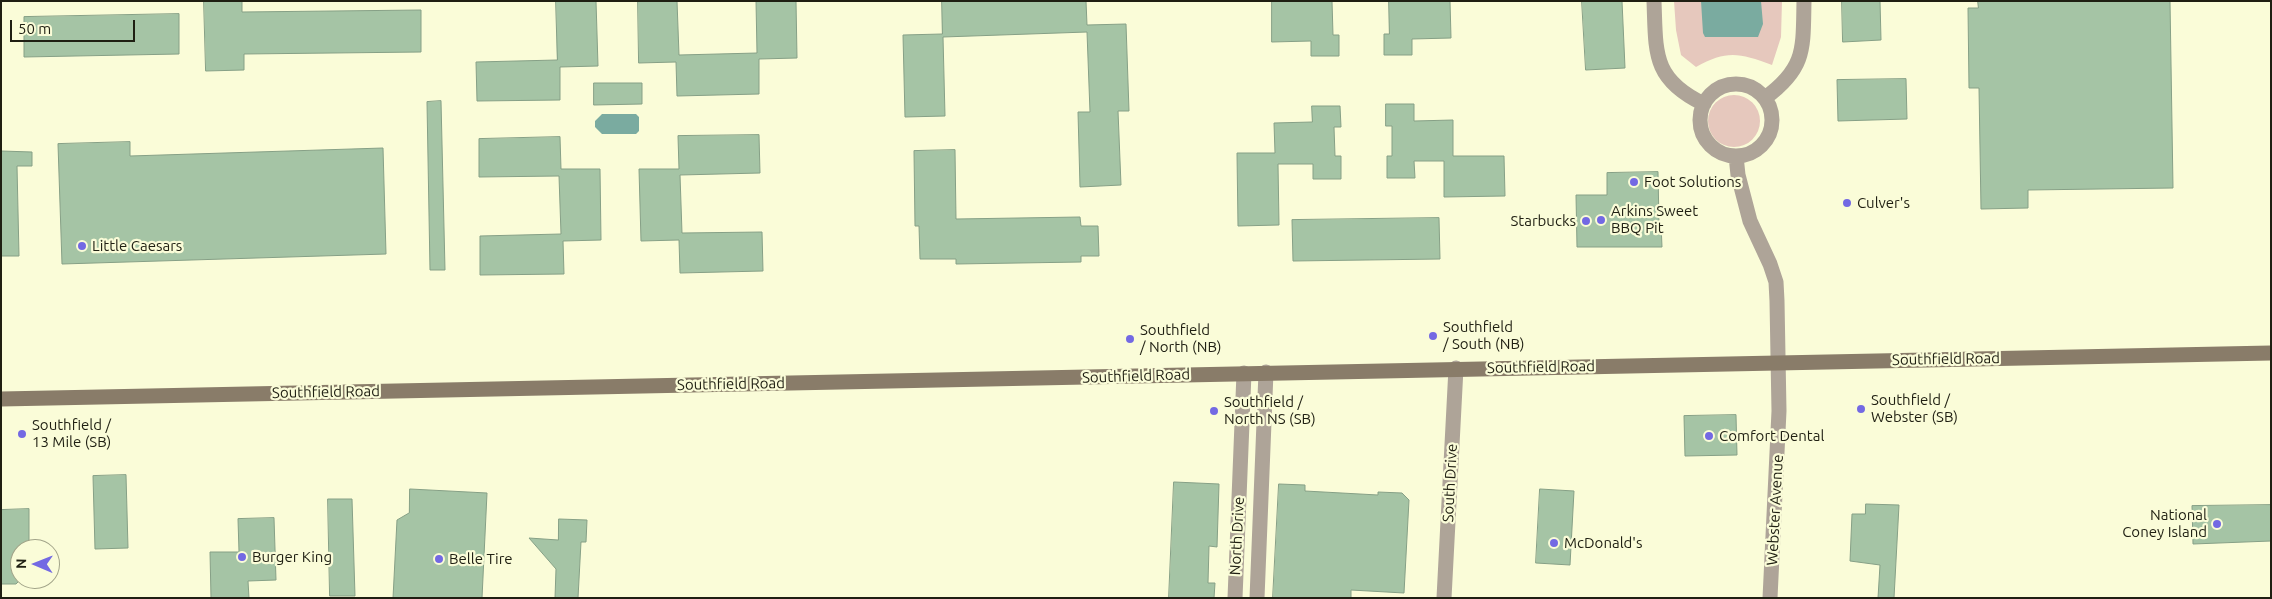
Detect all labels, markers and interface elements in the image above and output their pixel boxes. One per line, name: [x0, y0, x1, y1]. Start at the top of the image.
scale bar: [12, 10, 138, 42]
text: 50 m: [18, 20, 51, 37]
place label: Foot Solutions: [1644, 173, 1741, 191]
marker: Foot Solutions: [1628, 176, 1640, 188]
place label: Culver's: [1857, 194, 1910, 212]
marker: Culver's: [1841, 197, 1853, 209]
place label: Arkins Sweet BBQ Pit: [1611, 202, 1698, 237]
place label: Starbucks: [1510, 212, 1576, 230]
marker: Arkins Sweet BBQ Pit: [1595, 214, 1607, 226]
marker: Starbucks: [1580, 215, 1592, 227]
place label: Little Caesars: [92, 237, 182, 255]
marker: Little Caesars: [76, 240, 88, 252]
place label: Southfield / South (NB): [1443, 318, 1525, 353]
place label: Southfield / North (NB): [1140, 321, 1221, 356]
marker: Southfield / South (NB): [1427, 330, 1439, 342]
marker: Southfield / North (NB): [1124, 333, 1136, 345]
street label: Southfield Road: [1892, 349, 2000, 369]
street label: Southfield Road: [1487, 357, 1595, 377]
street label: Southfield Road: [1082, 365, 1190, 387]
street label: Southfield Road: [677, 374, 785, 394]
street label: Southfield Road: [272, 382, 380, 402]
place label: Southfield / Webster (SB): [1871, 391, 1958, 426]
place label: Southfield / North NS (SB): [1224, 393, 1316, 428]
marker: Southfield / Webster (SB): [1855, 403, 1867, 415]
marker: Southfield / North NS (SB): [1208, 405, 1220, 417]
place label: Southfield / 13 Mile (SB): [32, 416, 111, 451]
place label: Comfort Dental: [1719, 427, 1824, 445]
marker: Southfield / 13 Mile (SB): [16, 428, 28, 440]
marker: Comfort Dental: [1703, 430, 1715, 442]
street label: South Drive: [1439, 443, 1461, 523]
street label: Webster Avenue: [1763, 454, 1787, 566]
street label: North Drive: [1226, 496, 1248, 576]
place label: National Coney Island: [2122, 506, 2207, 541]
marker: National Coney Island: [2211, 518, 2223, 530]
place label: McDonald's: [1564, 534, 1642, 552]
marker: McDonald's: [1548, 537, 1560, 549]
north arrow: [10, 539, 60, 589]
place label: Burger King: [252, 548, 332, 566]
place label: Belle Tire: [449, 550, 513, 568]
marker: Burger King: [236, 551, 248, 563]
marker: Belle Tire: [433, 553, 445, 565]
text: N: [13, 558, 29, 569]

